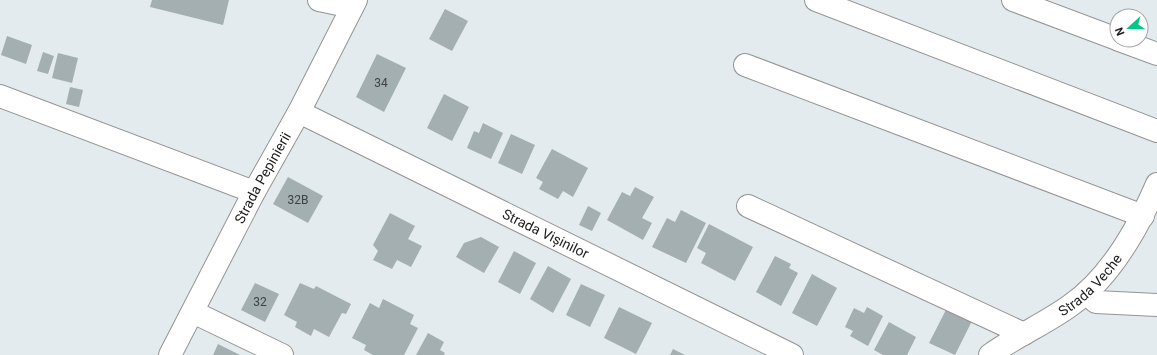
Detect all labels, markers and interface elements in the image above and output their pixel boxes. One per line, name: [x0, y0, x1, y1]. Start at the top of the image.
north arrow: [1109, 8, 1149, 48]
text: N: [1113, 25, 1128, 37]
house number: 34: [374, 76, 388, 90]
street label: Strada Pepinierii: [231, 129, 294, 226]
house number: 32B: [288, 193, 308, 207]
street label: Strada Vișinilor: [500, 206, 592, 262]
street label: Strada Veche: [1055, 251, 1125, 319]
house number: 32: [253, 295, 267, 309]

